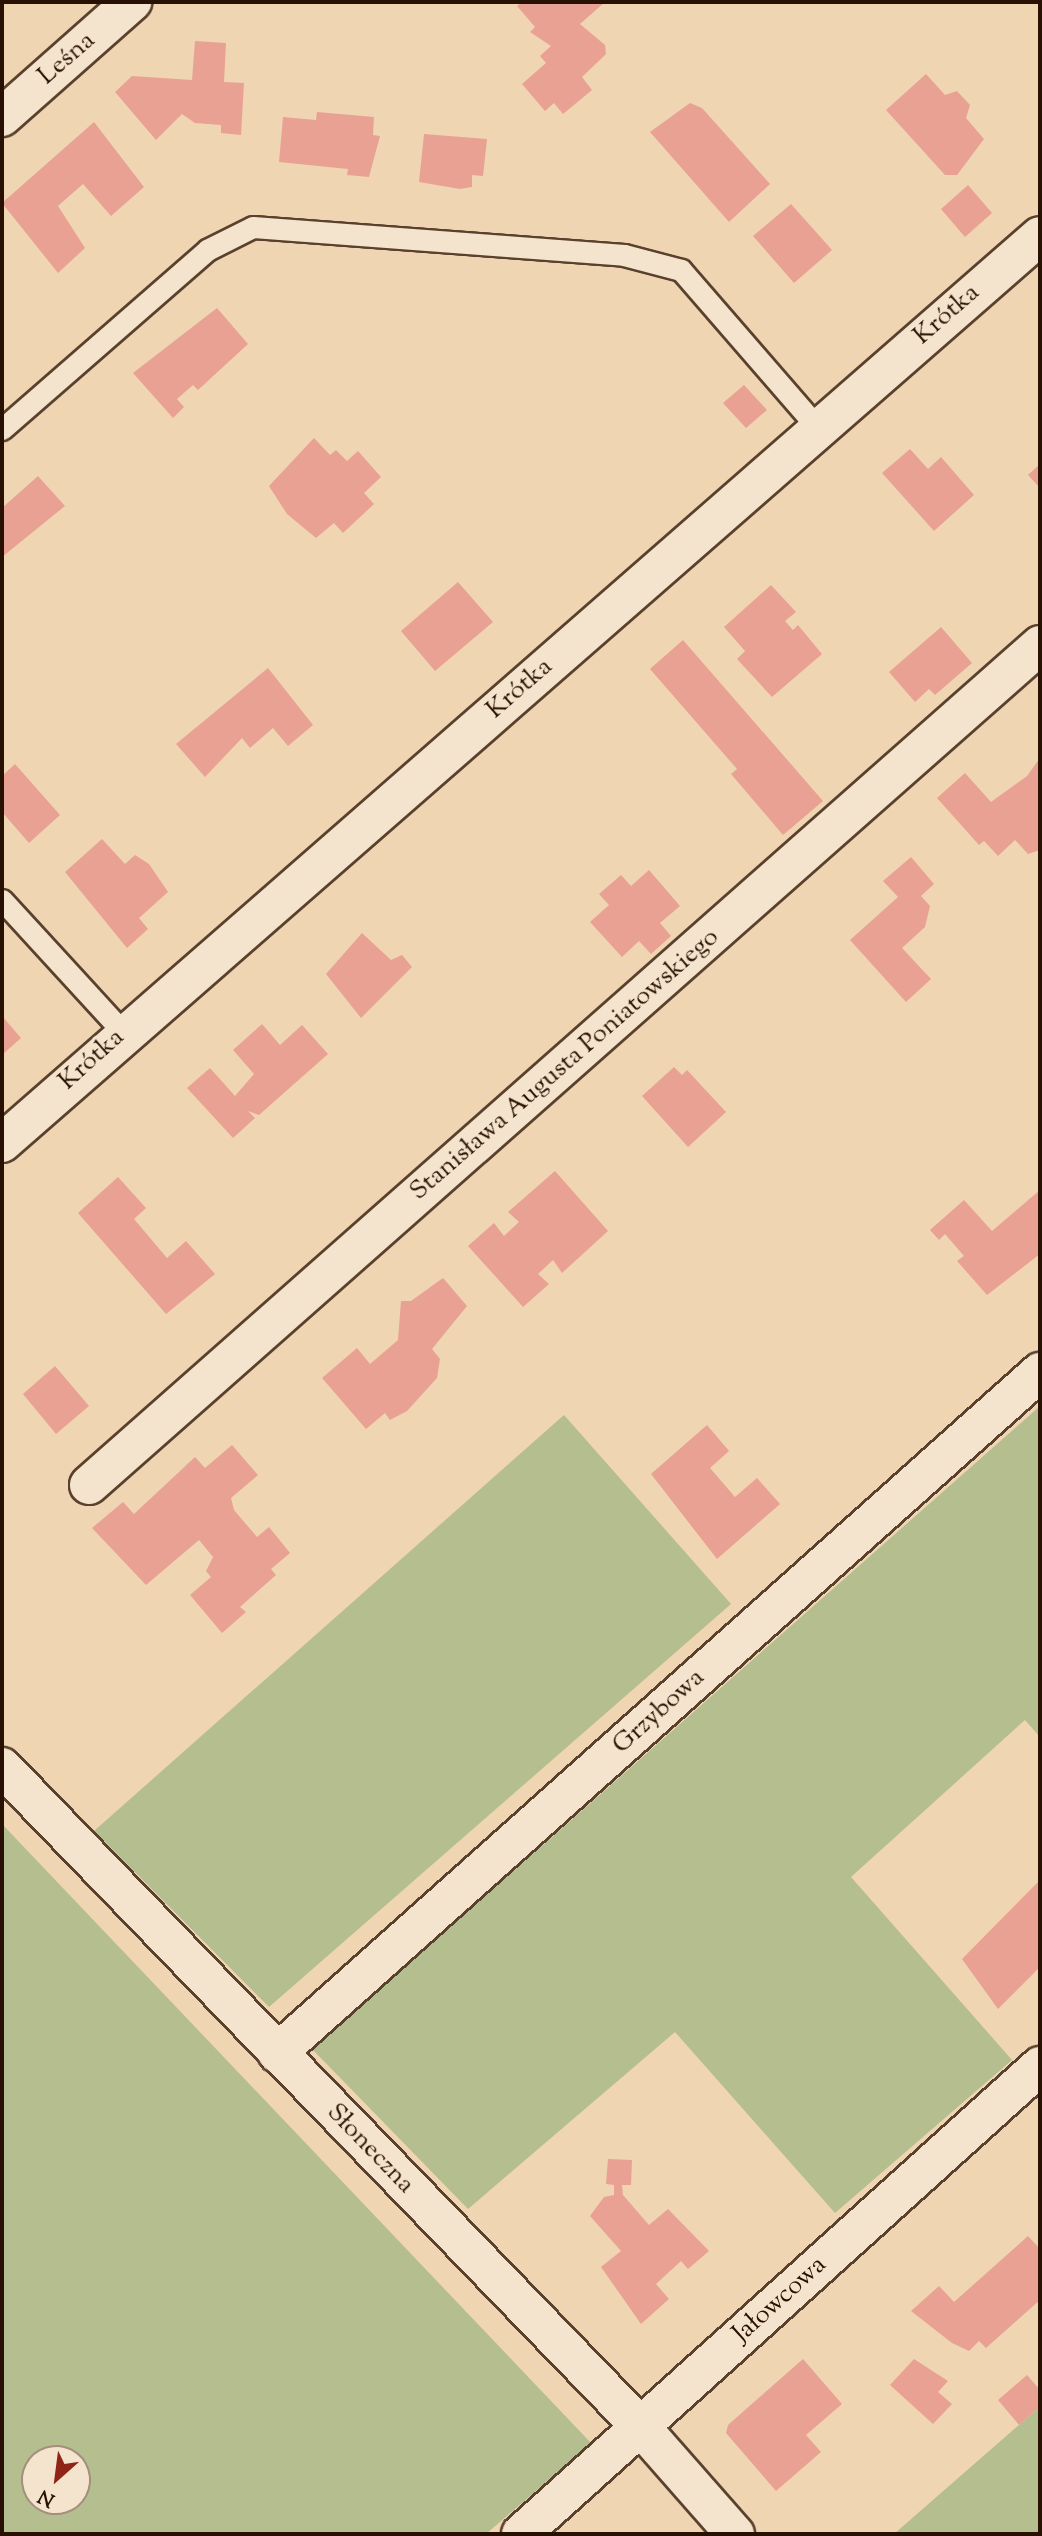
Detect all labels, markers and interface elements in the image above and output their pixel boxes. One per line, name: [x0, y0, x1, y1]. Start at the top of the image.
street label: Leśna: [32, 26, 102, 92]
street label: Krótka: [908, 278, 986, 352]
street label: Krótka: [481, 652, 559, 726]
street label: Stanisława Augusta Poniatowskiego: [404, 922, 726, 1208]
street label: Krótka: [53, 1023, 131, 1097]
street label: Grzybowa: [607, 1663, 711, 1761]
street label: Słoneczna: [320, 2098, 420, 2200]
street label: Jałowcowa: [727, 2250, 833, 2350]
north arrow: [21, 2445, 91, 2515]
text: N: [34, 2482, 60, 2513]

